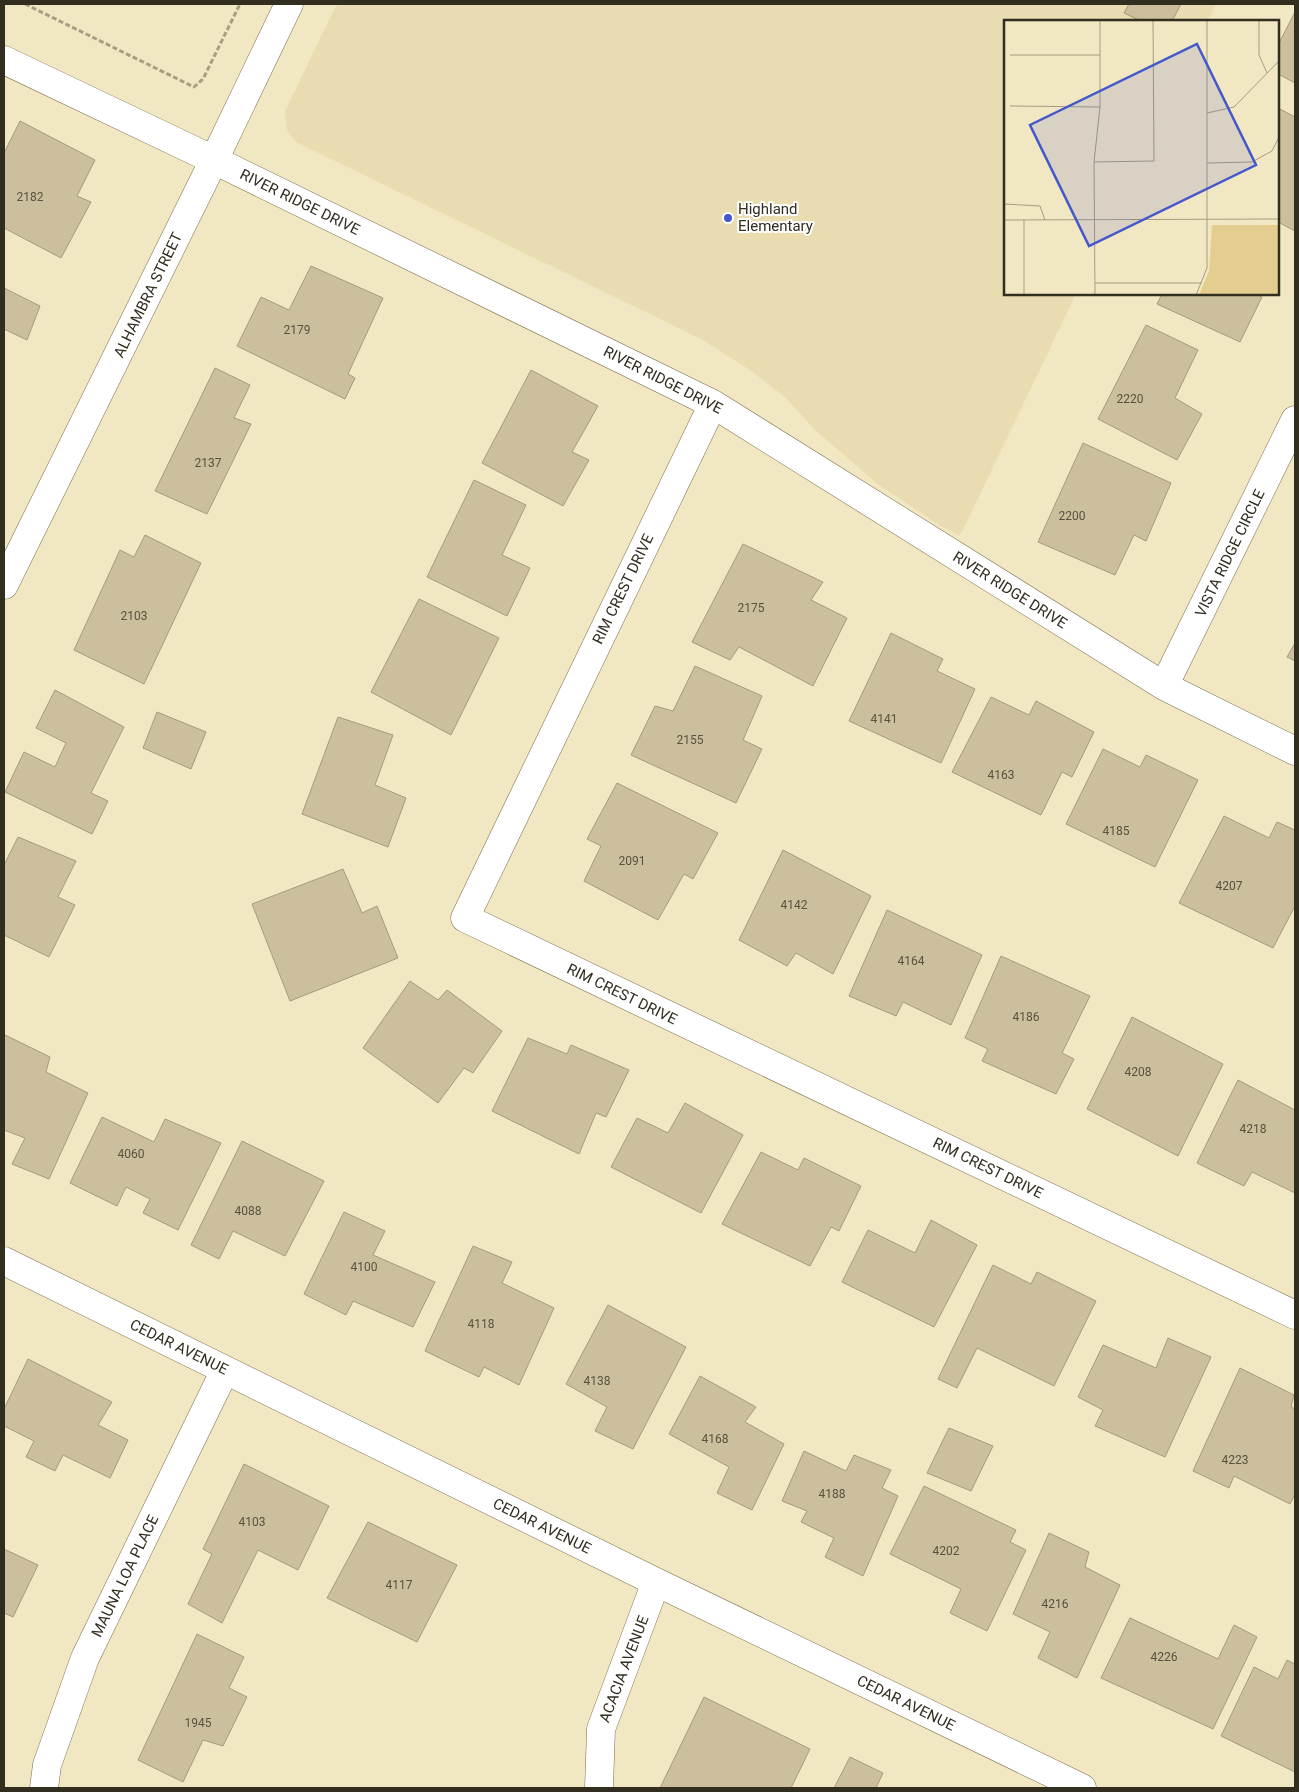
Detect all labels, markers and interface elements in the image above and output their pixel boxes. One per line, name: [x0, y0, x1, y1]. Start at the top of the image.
inset map: [1004, 20, 1279, 295]
street label: RIVER RIDGE DRIVE: [237, 165, 363, 239]
house number: 2182: [17, 190, 44, 204]
place label: Highland Elementary: [738, 200, 813, 235]
marker: Highland Elementary: [722, 212, 734, 224]
street label: ALHAMBRA STREET: [110, 229, 186, 360]
house number: 2179: [284, 323, 310, 337]
street label: RIVER RIDGE DRIVE: [600, 342, 726, 418]
house number: 2220: [1117, 392, 1144, 406]
house number: 2137: [195, 456, 222, 470]
street label: VISTA RIDGE CIRCLE: [1191, 486, 1269, 620]
house number: 2200: [1059, 509, 1086, 523]
street label: RIM CREST DRIVE: [589, 531, 658, 647]
street label: RIVER RIDGE DRIVE: [950, 548, 1071, 633]
house number: 2175: [738, 601, 765, 615]
house number: 2103: [121, 609, 147, 623]
house number: 4141: [871, 712, 897, 726]
house number: 2155: [677, 733, 704, 747]
house number: 4163: [988, 768, 1014, 782]
house number: 4185: [1103, 824, 1130, 838]
house number: 2091: [619, 854, 645, 868]
house number: 4207: [1216, 879, 1243, 893]
house number: 4142: [781, 898, 808, 912]
house number: 4164: [898, 954, 925, 968]
street label: RIM CREST DRIVE: [564, 960, 680, 1029]
house number: 4186: [1013, 1010, 1040, 1024]
house number: 4208: [1125, 1065, 1152, 1079]
house number: 4218: [1240, 1122, 1267, 1136]
street label: RIM CREST DRIVE: [930, 1134, 1046, 1203]
house number: 4060: [118, 1147, 145, 1161]
house number: 4088: [235, 1204, 262, 1218]
house number: 4100: [351, 1260, 378, 1274]
street label: CEDAR AVENUE: [127, 1315, 231, 1379]
house number: 4118: [468, 1317, 495, 1331]
house number: 4138: [584, 1374, 611, 1388]
house number: 4168: [702, 1432, 729, 1446]
house number: 4223: [1222, 1453, 1248, 1467]
house number: 4188: [819, 1487, 846, 1501]
street label: CEDAR AVENUE: [490, 1494, 594, 1558]
street label: MAUNA LOA PLACE: [88, 1511, 163, 1640]
house number: 4103: [239, 1515, 265, 1529]
house number: 4202: [933, 1544, 960, 1558]
house number: 4117: [386, 1578, 413, 1592]
house number: 4216: [1042, 1597, 1069, 1611]
street label: ACACIA AVENUE: [595, 1613, 653, 1725]
house number: 4226: [1151, 1650, 1178, 1664]
street label: CEDAR AVENUE: [854, 1671, 958, 1735]
house number: 1945: [185, 1716, 212, 1730]

